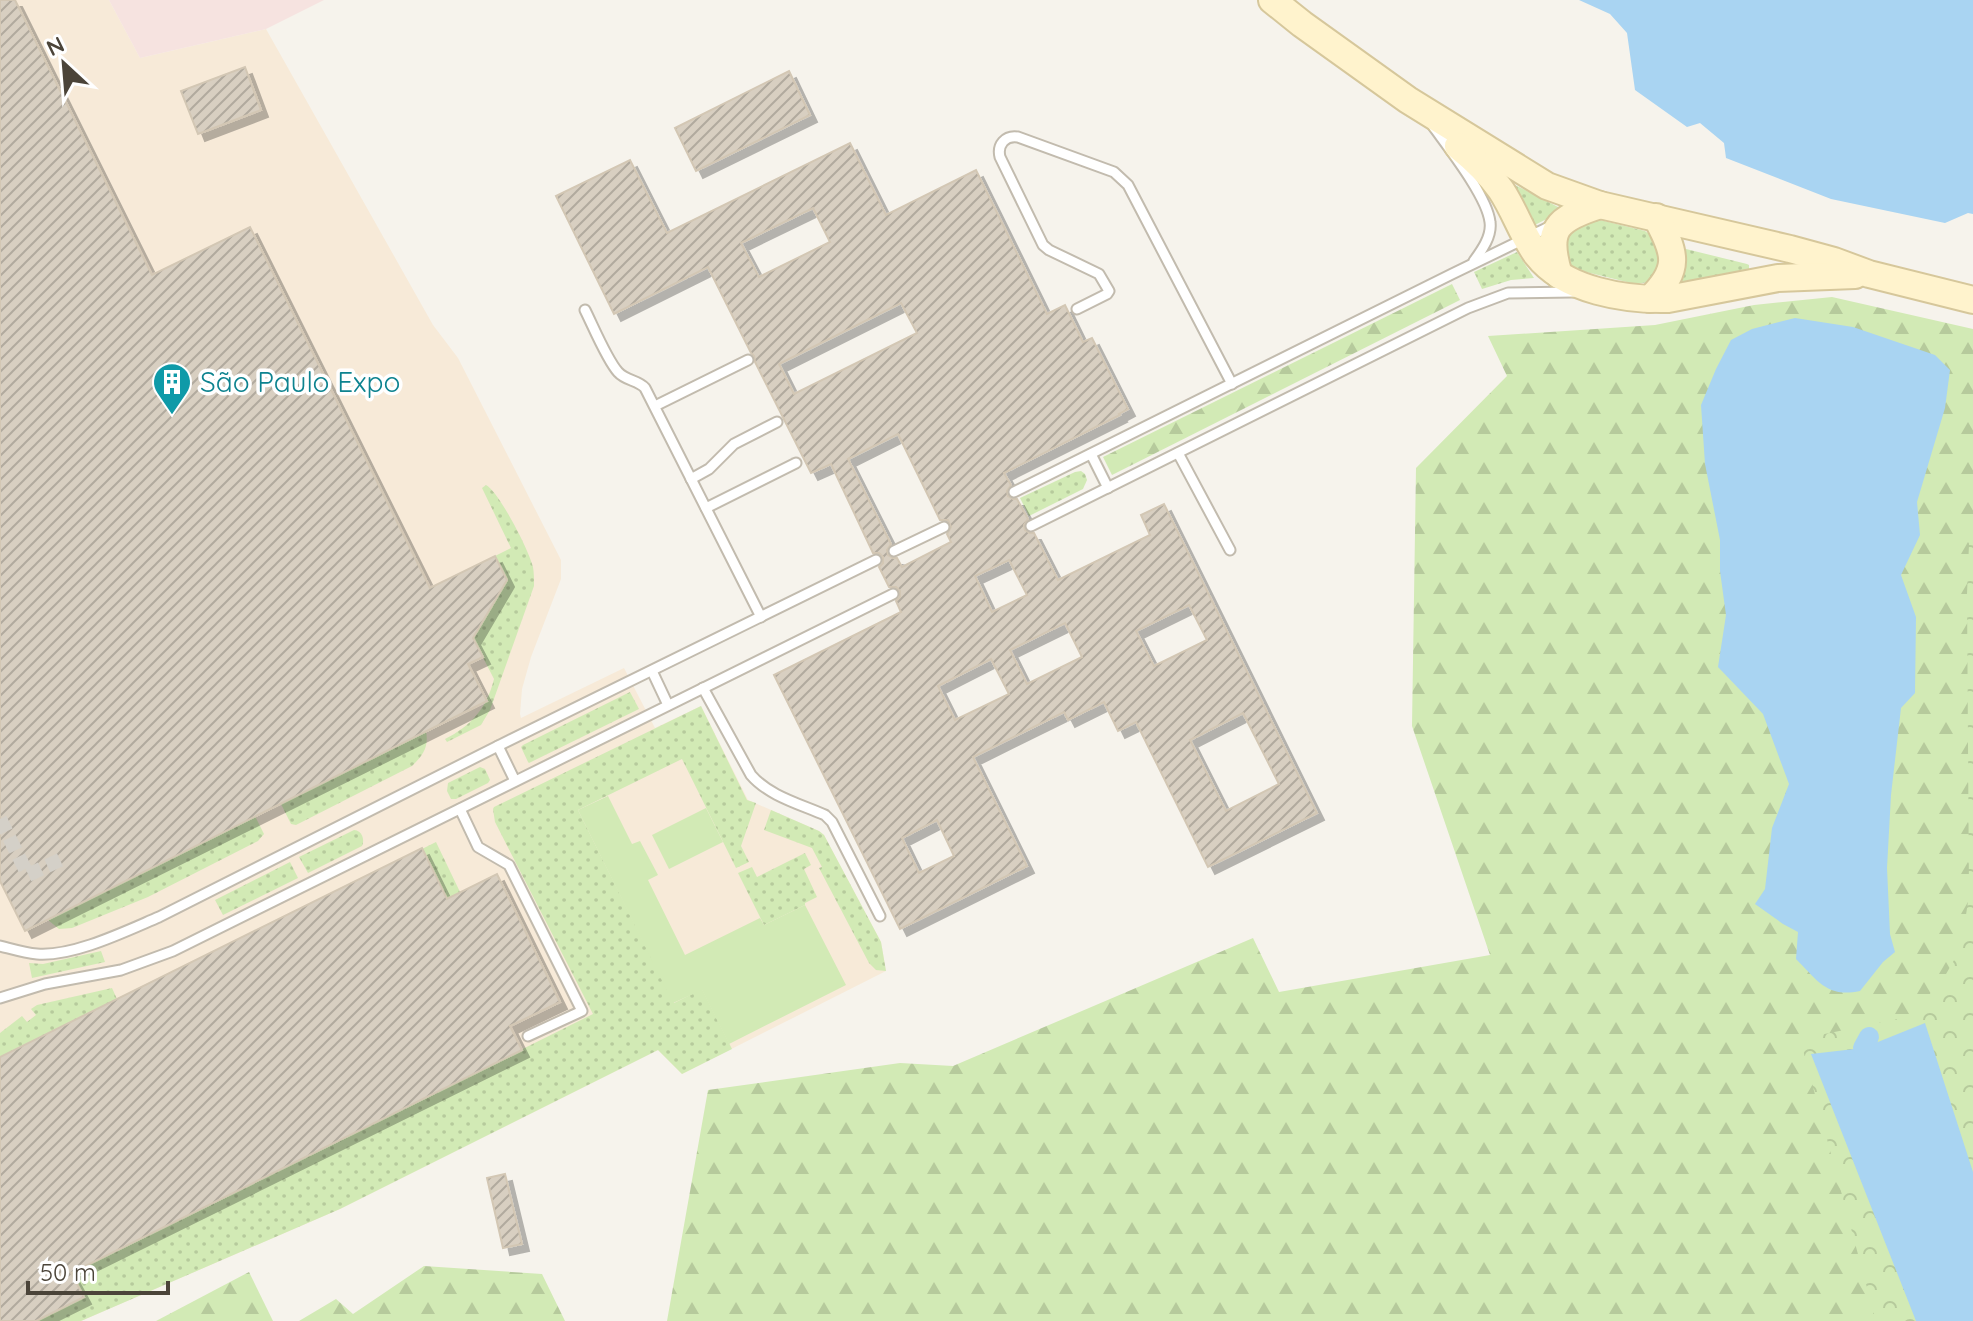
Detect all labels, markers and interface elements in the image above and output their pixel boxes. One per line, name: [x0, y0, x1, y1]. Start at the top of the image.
north arrow: [24, 24, 104, 104]
text: N: [42, 30, 69, 62]
building icon: São Paulo Expo: [151, 361, 193, 416]
place label: São Paulo Expo: [200, 364, 400, 399]
scale bar: [28, 1245, 168, 1295]
text: 50 m: [40, 1257, 96, 1287]

